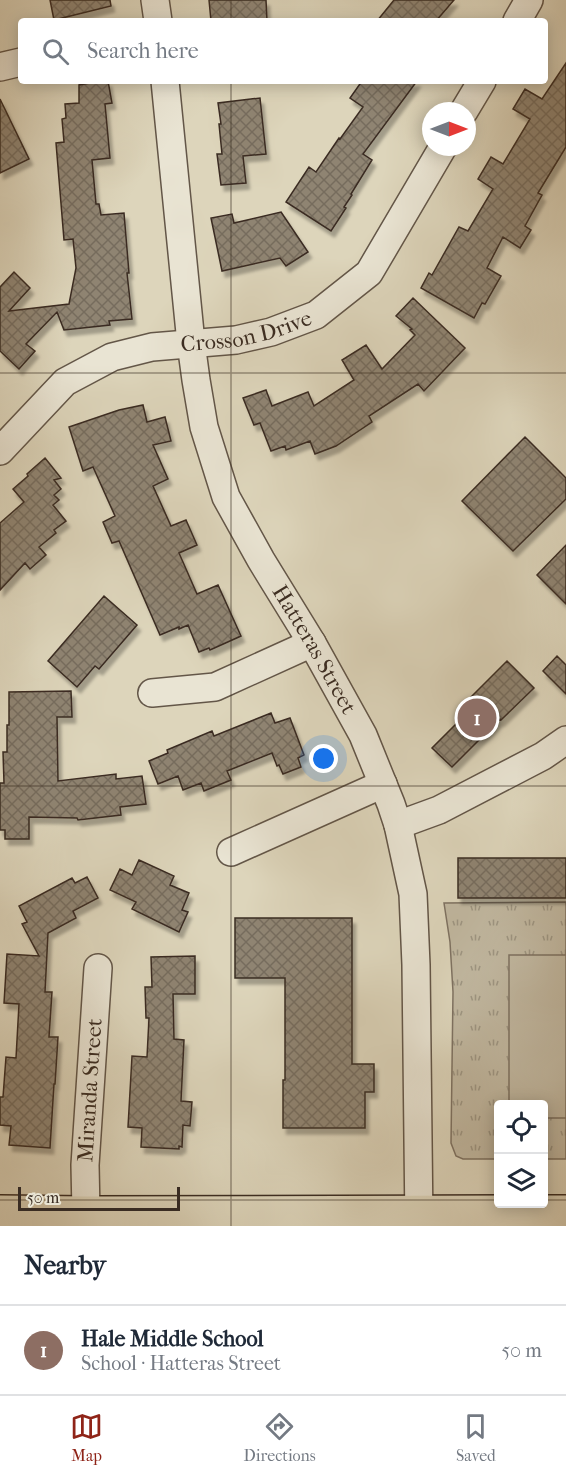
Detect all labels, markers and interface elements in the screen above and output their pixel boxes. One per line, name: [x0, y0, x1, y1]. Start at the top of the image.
search box: [18, 18, 548, 84]
icon: search: [39, 35, 72, 68]
text: Search here: [87, 38, 199, 64]
north arrow: [422, 102, 476, 156]
street label: Crosson Drive: [180, 305, 315, 358]
street label: Hatteras Street: [267, 580, 362, 719]
pin: 1: [458, 696, 496, 740]
your location: [309, 744, 338, 773]
street label: Miranda Street: [72, 1017, 108, 1163]
map controls: [494, 1100, 548, 1208]
button: locate: [494, 1100, 548, 1154]
button: layers: [494, 1154, 548, 1208]
scale bar: [18, 1184, 180, 1212]
text: 50 m: [27, 1188, 59, 1207]
text: Nearby: [24, 1250, 106, 1281]
text: Hale Middle School: [81, 1326, 264, 1352]
text: 1: [40, 1339, 47, 1362]
text: 50 m: [501, 1339, 542, 1362]
text: School · Hatteras Street: [81, 1352, 281, 1375]
tab: Map: [70, 1410, 103, 1465]
tab: Directions: [244, 1410, 316, 1465]
tab: Saved: [456, 1410, 496, 1465]

